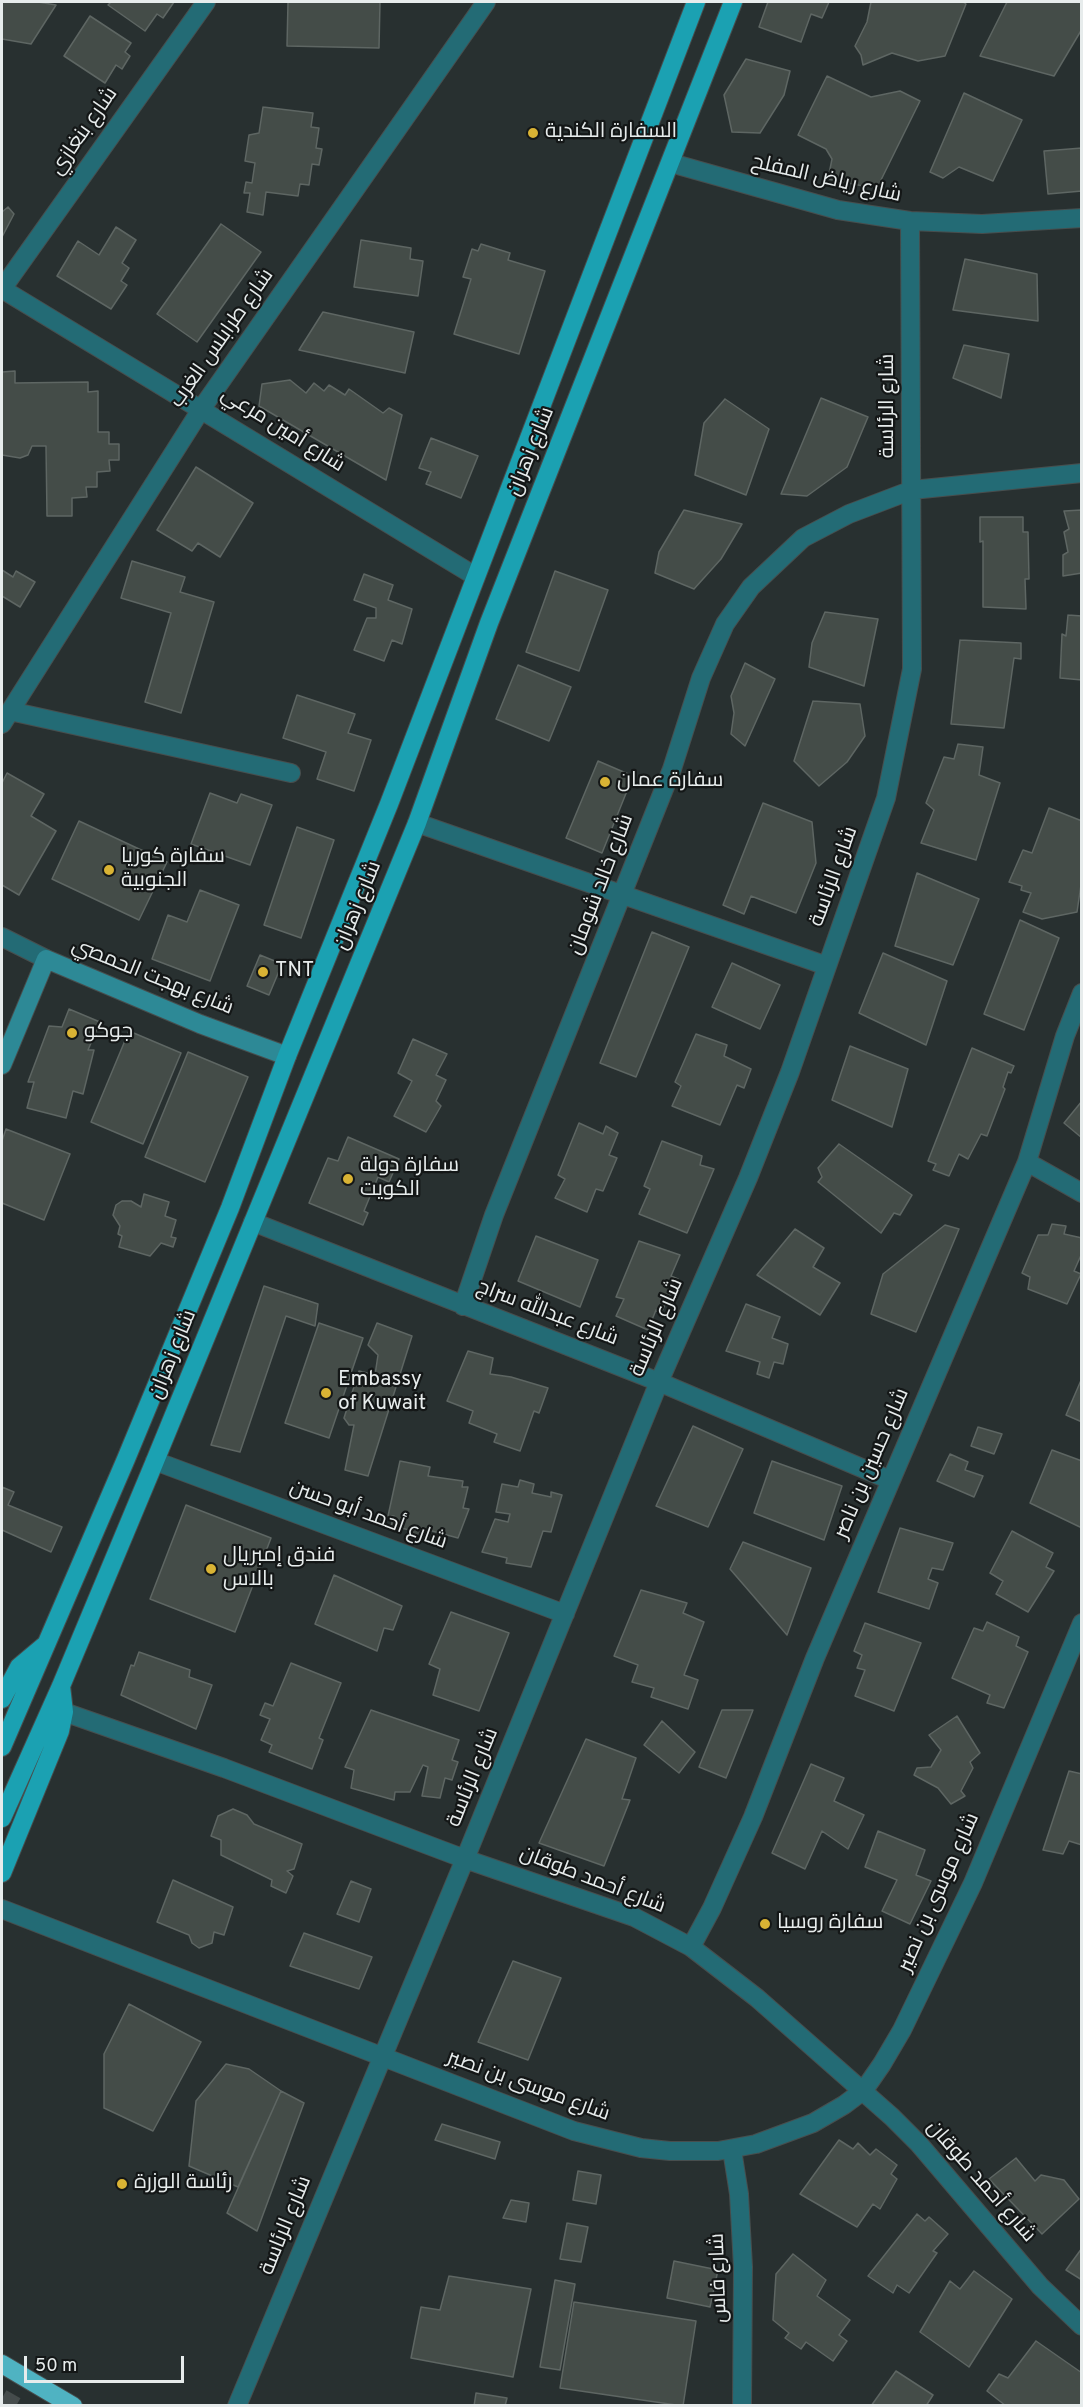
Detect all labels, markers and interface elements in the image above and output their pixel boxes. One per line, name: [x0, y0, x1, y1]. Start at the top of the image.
street label: شارع بنغازي: [46, 83, 124, 181]
place label: السفارة الكندية: [545, 120, 677, 146]
marker: السفارة الكندية: [526, 126, 540, 140]
street label: شارع رياض المفلح: [749, 150, 903, 210]
street label: شارع طرابلس الغرب: [166, 265, 280, 413]
street label: شارع الرئاسة: [876, 354, 902, 458]
street label: شارع أمين مرعي: [215, 383, 349, 479]
street label: شارع زهران: [503, 404, 561, 500]
place label: سفارة عمان: [617, 769, 723, 795]
marker: سفارة عمان: [598, 775, 612, 789]
street label: شارع خالد شومان: [564, 811, 640, 959]
street label: شارع الرئاسة: [805, 824, 865, 930]
place label: سفارة كوريا الجنوبية: [121, 845, 225, 895]
street label: شارع زهران: [330, 858, 388, 954]
marker: سفارة كوريا الجنوبية: [102, 863, 116, 877]
street label: شارع بهجت الحمصي: [67, 934, 237, 1022]
place label: TNT: [275, 959, 314, 985]
marker: TNT: [256, 965, 270, 979]
place label: جوكو: [84, 1020, 133, 1046]
marker: جوكو: [65, 1026, 79, 1040]
place label: سفارة دولة الكويت: [360, 1154, 459, 1204]
marker: سفارة دولة الكويت: [341, 1172, 355, 1186]
street label: شارع عبدالله سراج: [473, 1275, 621, 1353]
street label: شارع الرئاسة: [626, 1275, 690, 1381]
street label: شارع زهران: [145, 1307, 203, 1403]
place label: Embassy of Kuwait: [338, 1368, 426, 1418]
street label: شارع حسين بن ناصر: [830, 1385, 916, 1543]
marker: Embassy of Kuwait: [319, 1386, 333, 1400]
street label: شارع أحمد أبو حسن: [286, 1476, 450, 1556]
place label: فندق إمبريال بالاس: [223, 1544, 335, 1594]
marker: فندق إمبريال بالاس: [204, 1562, 218, 1576]
street label: شارع الرئاسة: [443, 1725, 505, 1831]
street label: شارع موسى بن نصير: [894, 1810, 986, 1976]
street label: شارع أحمد طوقان: [516, 1842, 668, 1920]
place label: سفارة روسيا: [777, 1911, 883, 1937]
marker: سفارة روسيا: [758, 1917, 772, 1931]
street label: شارع موسى بن نصير: [443, 2046, 613, 2128]
street label: شارع أحمد طوقان: [920, 2116, 1040, 2248]
place label: رئاسة الوزرة: [134, 2171, 233, 2197]
street label: شارع الرئاسة: [256, 2173, 318, 2279]
marker: رئاسة الوزرة: [115, 2177, 129, 2191]
street label: شارع فاس: [706, 2233, 734, 2323]
scale bar: [27, 2344, 188, 2382]
text: 50 m: [35, 2355, 77, 2378]

